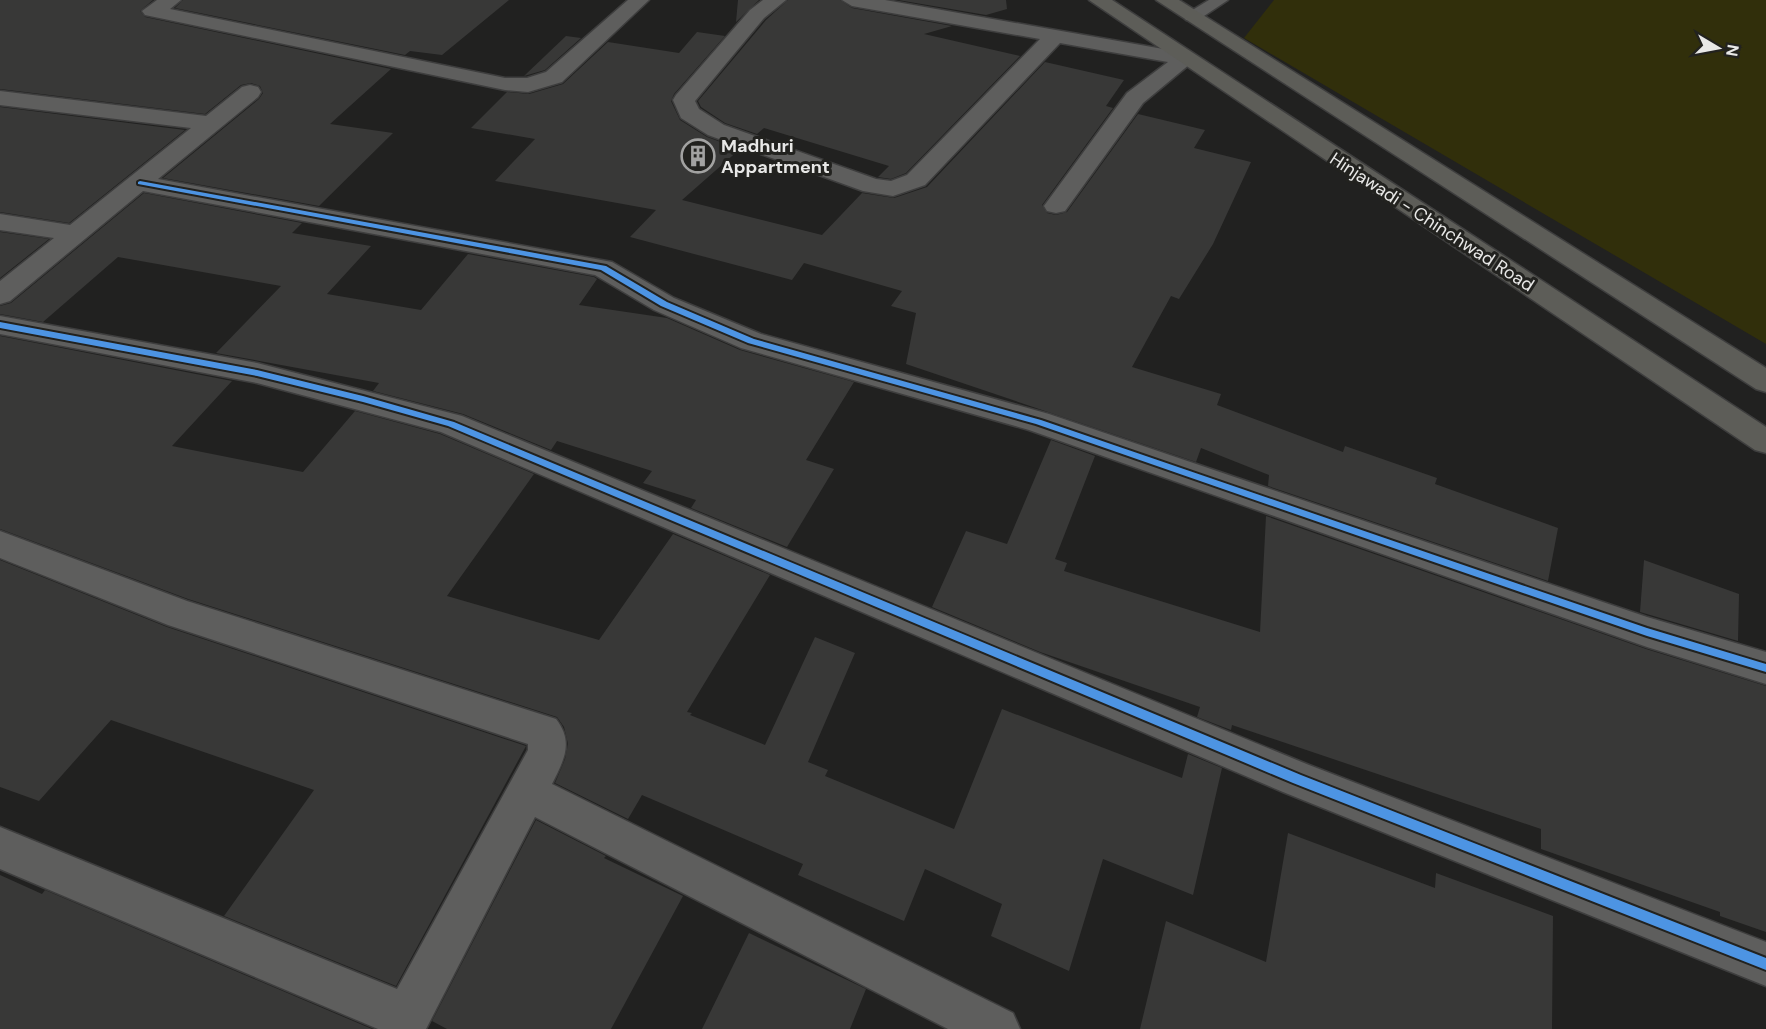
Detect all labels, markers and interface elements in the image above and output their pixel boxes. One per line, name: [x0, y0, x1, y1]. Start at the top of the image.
north arrow: [1688, 18, 1748, 78]
text: N: [1721, 43, 1744, 58]
place label: Madhuri Appartment: [721, 134, 830, 179]
building icon: Madhuri Appartment: [680, 138, 716, 174]
street label: Hinjawadi - Chinchwad Road: [1325, 147, 1539, 297]

